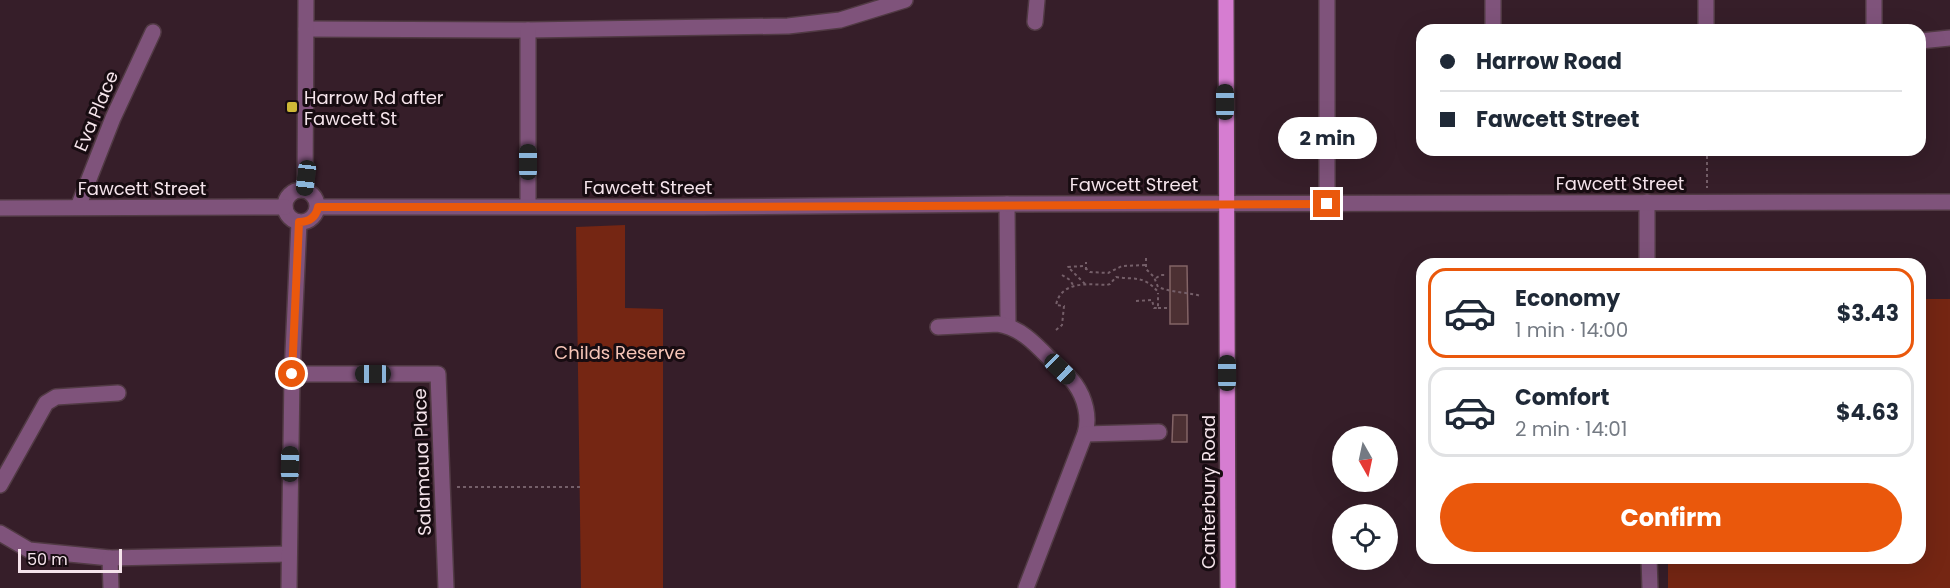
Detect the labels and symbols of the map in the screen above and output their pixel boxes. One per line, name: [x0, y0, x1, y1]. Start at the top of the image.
street label: Eva Place: [68, 67, 124, 155]
car: [1216, 84, 1234, 120]
place label: Harrow Rd after Fawcett St: [304, 85, 444, 131]
marker: Harrow Rd after Fawcett St: [285, 100, 299, 114]
callout: 2 min: [1278, 117, 1376, 159]
car: [519, 144, 537, 180]
car: [295, 159, 317, 197]
street label: Fawcett Street: [1556, 171, 1684, 196]
street label: Fawcett Street: [1070, 172, 1198, 197]
street label: Fawcett Street: [584, 175, 712, 200]
street label: Fawcett Street: [78, 176, 206, 201]
route end: [1313, 190, 1340, 217]
park label: Childs Reserve: [554, 340, 686, 365]
car: [1041, 350, 1079, 388]
car: [1218, 355, 1236, 391]
route start: [278, 360, 305, 387]
car: [355, 365, 391, 383]
street label: Salamaua Place: [407, 388, 437, 536]
street label: Canterbury Road: [1196, 415, 1221, 569]
north arrow: [1332, 426, 1398, 492]
car: [281, 446, 299, 482]
scale bar: [18, 546, 122, 574]

